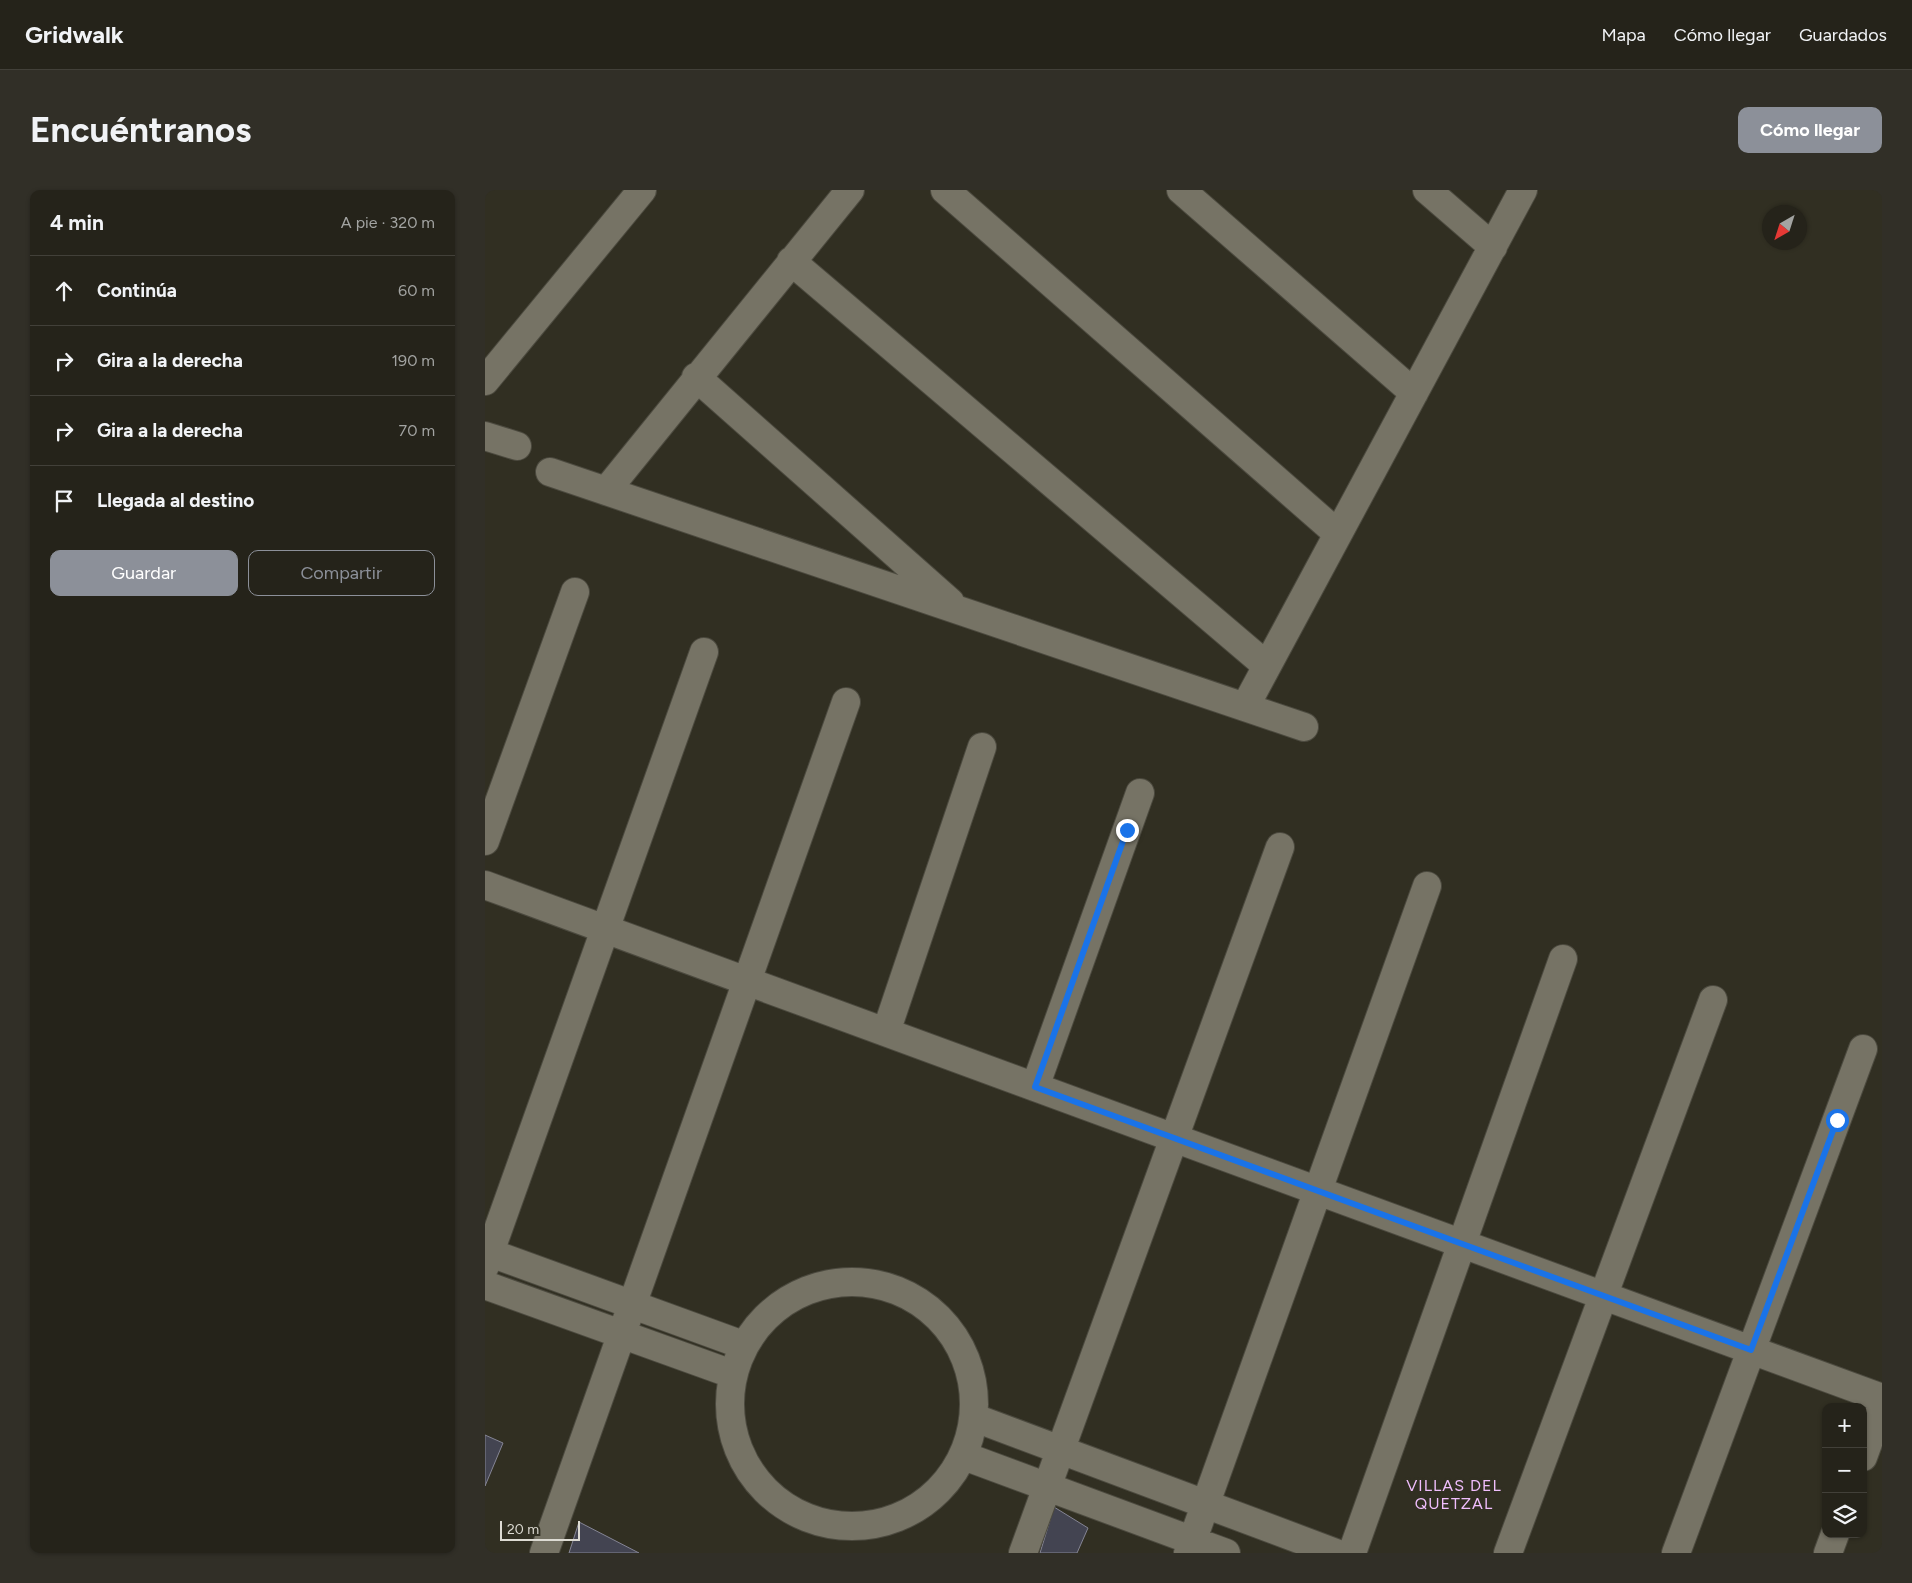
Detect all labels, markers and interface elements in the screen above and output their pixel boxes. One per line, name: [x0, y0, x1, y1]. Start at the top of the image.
text: Gridwalk: [25, 20, 124, 49]
text: Mapa: [1601, 24, 1646, 46]
text: Cómo llegar: [1674, 24, 1771, 46]
text: Guardados: [1799, 24, 1887, 46]
button: Cómo llegar: [1738, 107, 1882, 153]
text: Encuéntranos: [30, 109, 251, 151]
north arrow: [1762, 205, 1807, 250]
text: 4 min: [50, 210, 104, 235]
text: A pie · 320 m: [341, 213, 435, 232]
icon: ahead: [50, 277, 78, 305]
text: Continúa: [97, 279, 177, 302]
text: 60 m: [398, 281, 435, 300]
icon: right: [50, 347, 78, 375]
text: Gira a la derecha: [97, 349, 243, 372]
text: 190 m: [392, 351, 435, 370]
icon: right: [50, 417, 78, 445]
text: Gira a la derecha: [97, 419, 243, 442]
text: 70 m: [399, 421, 435, 440]
icon: arrive: [50, 487, 78, 515]
text: Llegada al destino: [97, 489, 254, 512]
button: Guardar: [50, 550, 238, 596]
button: Compartir: [248, 550, 435, 596]
route end: [1116, 819, 1139, 842]
route start: [1826, 1109, 1849, 1132]
map controls: [1822, 1403, 1867, 1538]
button: +: [1822, 1403, 1867, 1448]
button: −: [1822, 1448, 1867, 1493]
district label: VILLAS DEL QUETZAL: [1406, 1476, 1502, 1513]
button: layers: [1822, 1493, 1867, 1538]
scale bar: [500, 1518, 580, 1541]
text: 20 m: [507, 1521, 539, 1538]

